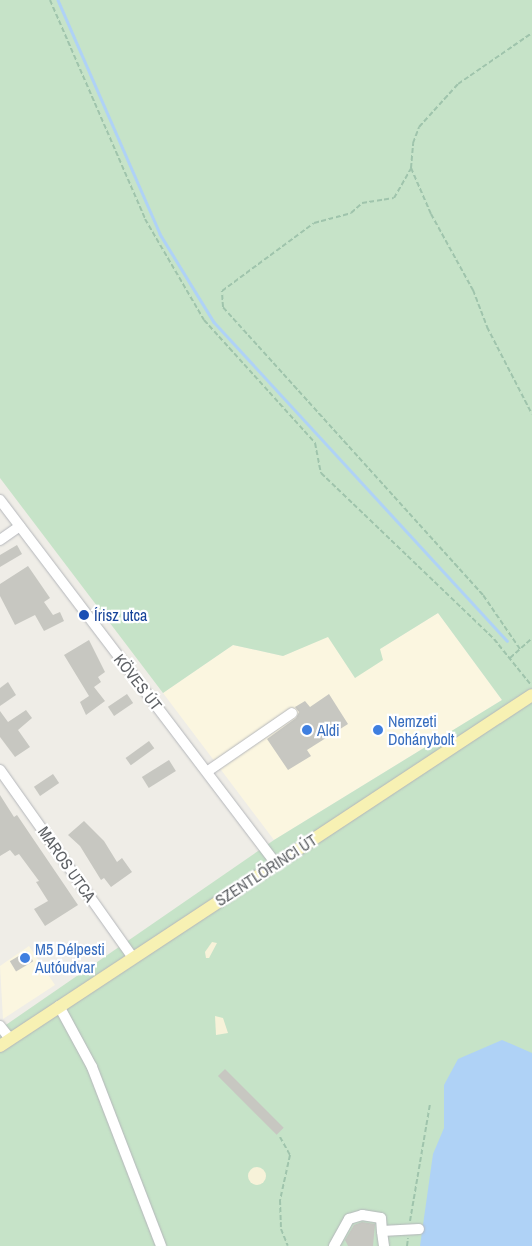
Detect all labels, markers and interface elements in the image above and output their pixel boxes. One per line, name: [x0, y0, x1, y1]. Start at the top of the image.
place label: Írisz utca: [94, 605, 147, 625]
marker: Írisz utca: [78, 609, 90, 621]
street label: KÖVES ÚT: [110, 650, 166, 714]
place label: Nemzeti Dohánybolt: [388, 711, 454, 749]
place label: Aldi: [317, 720, 340, 740]
marker: Aldi: [301, 724, 313, 736]
marker: Nemzeti Dohánybolt: [372, 724, 384, 736]
street label: MAROS UTCA: [34, 823, 100, 905]
street label: SZENTLŐRINCI ÚT: [212, 830, 320, 910]
place label: M5 Délpesti Autóudvar: [35, 939, 105, 977]
marker: M5 Délpesti Autóudvar: [19, 952, 31, 964]

